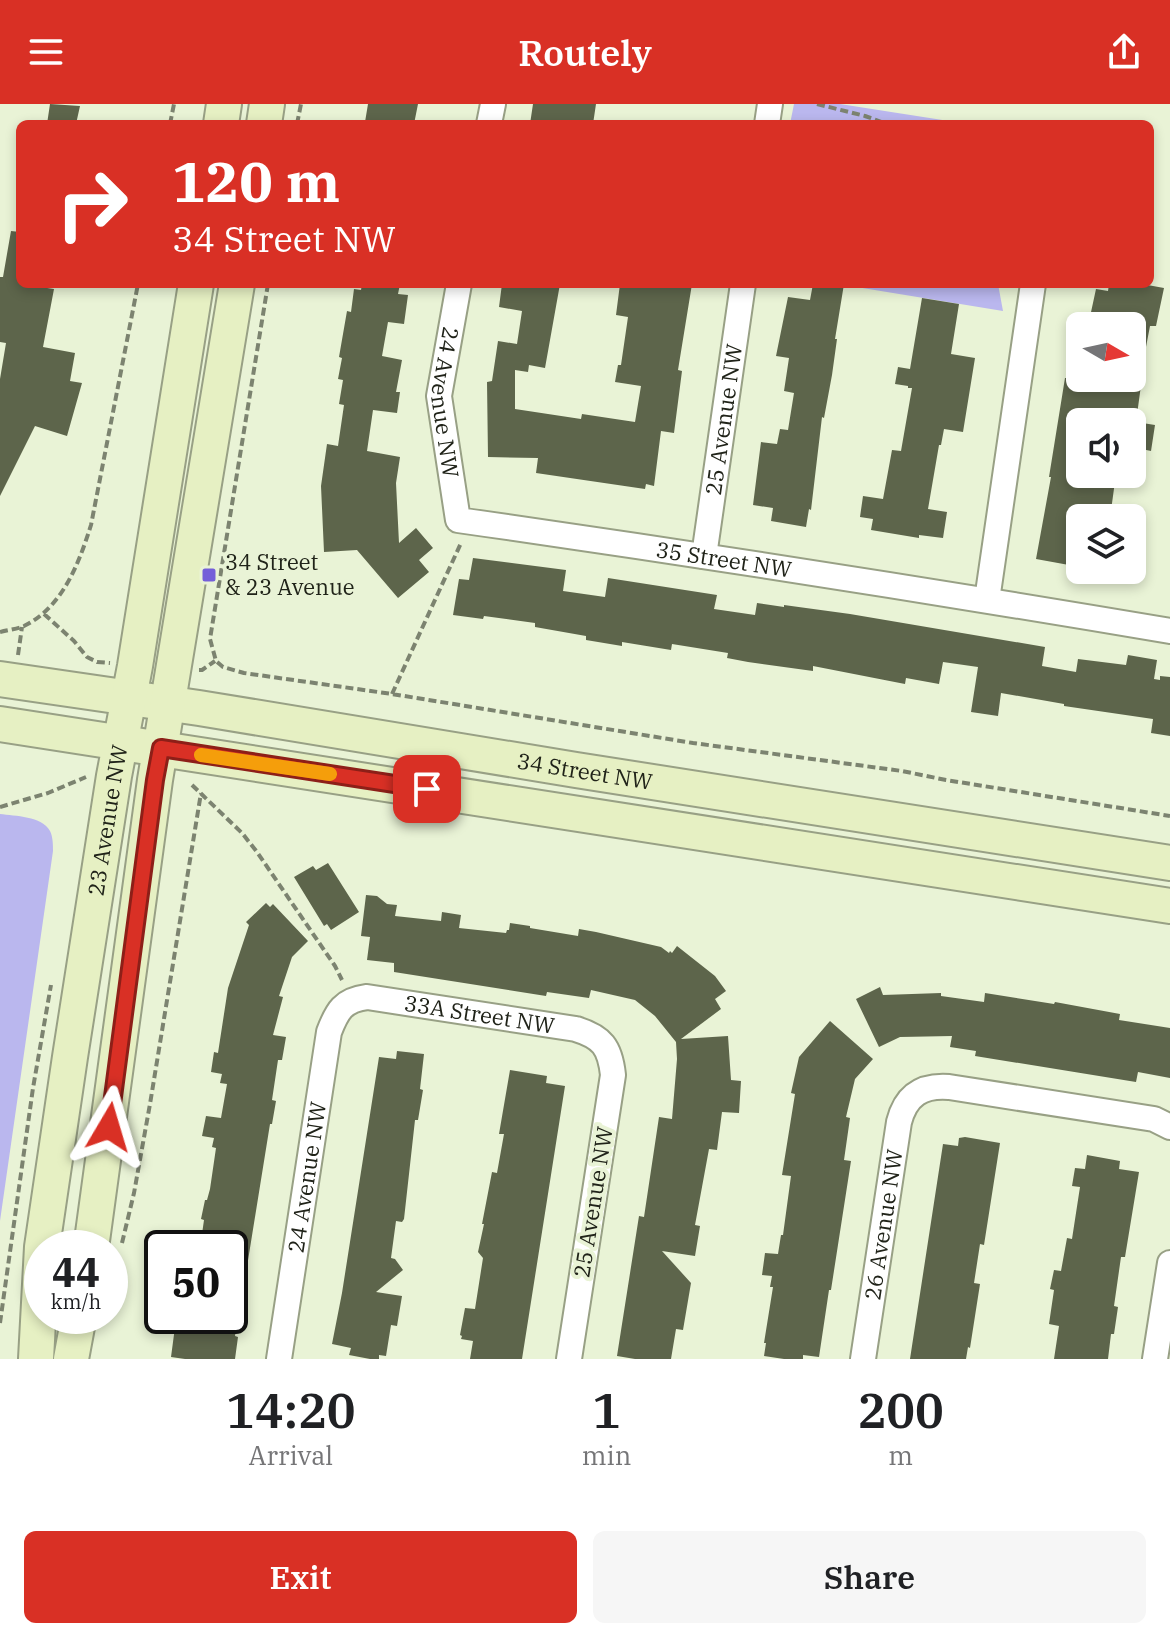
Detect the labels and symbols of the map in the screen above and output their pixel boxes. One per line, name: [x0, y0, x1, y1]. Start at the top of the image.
north arrow: [1066, 312, 1146, 392]
street label: 24 Avenue NW: [425, 325, 466, 480]
street label: 25 Avenue NW: [698, 342, 748, 497]
street label: 35 Street NW: [654, 534, 794, 584]
place label: 34 Street & 23 Avenue: [225, 547, 355, 601]
marker: 34 Street & 23 Avenue: [200, 566, 218, 584]
street label: 23 Avenue NW: [80, 742, 134, 898]
street label: 34 Street NW: [515, 746, 655, 796]
pin: [393, 755, 461, 823]
street label: 33A Street NW: [402, 988, 557, 1040]
position arrow: [67, 1085, 151, 1169]
street label: 24 Avenue NW: [280, 1100, 332, 1255]
street label: 25 Avenue NW: [566, 1124, 619, 1279]
street label: 26 Avenue NW: [857, 1147, 909, 1302]
speed limit sign: 50: [144, 1230, 248, 1334]

